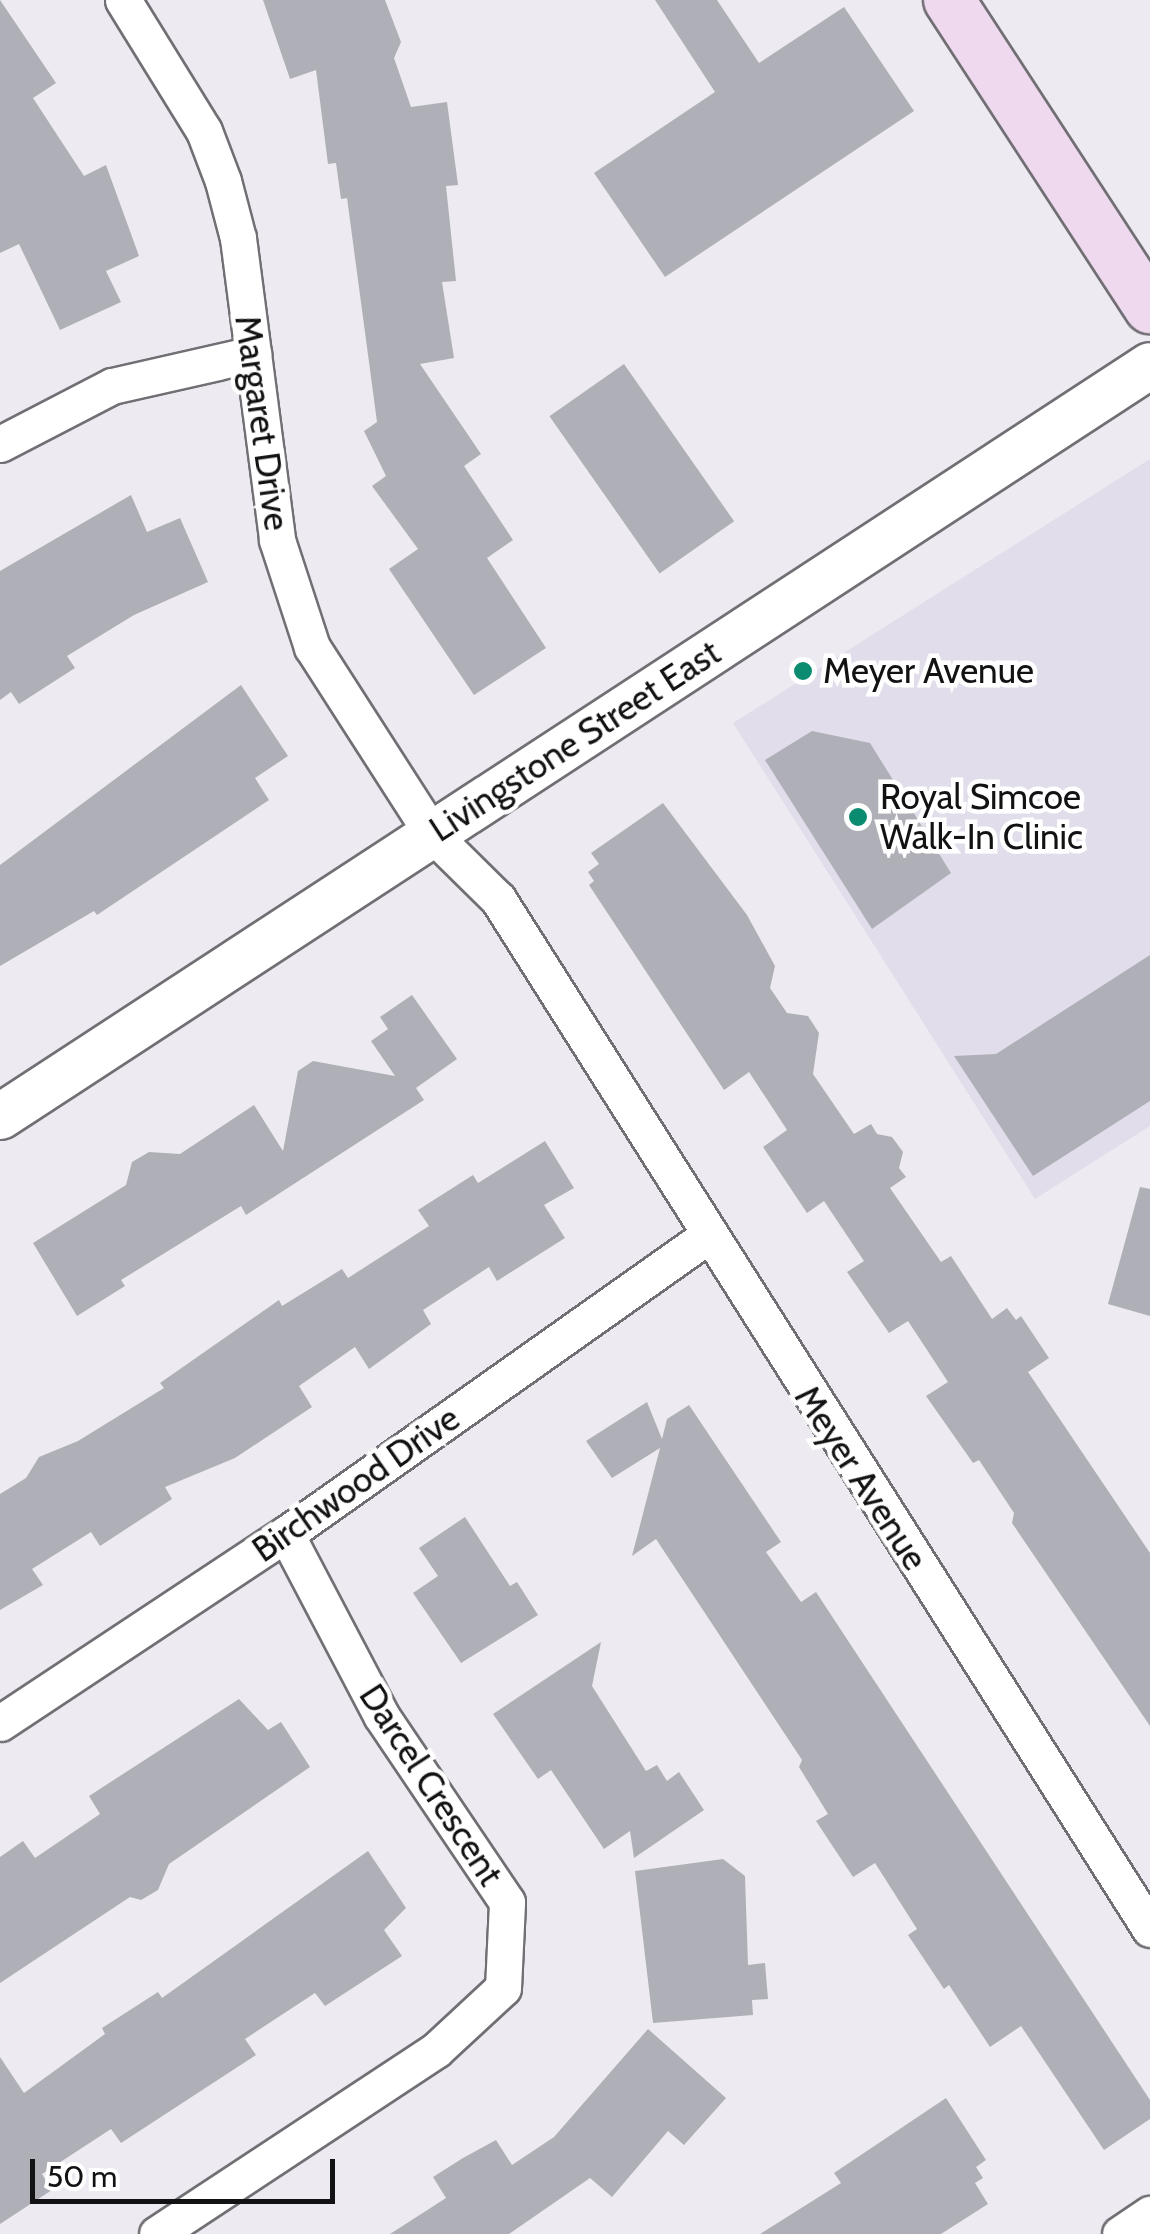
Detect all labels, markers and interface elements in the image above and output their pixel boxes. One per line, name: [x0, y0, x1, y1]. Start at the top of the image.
street label: Margaret Drive: [226, 313, 298, 533]
street label: Livingstone Street East: [422, 631, 728, 851]
place label: Meyer Avenue: [823, 650, 1034, 692]
marker: Meyer Avenue: [792, 660, 814, 682]
place label: Royal Simcoe Walk-In Clinic: [880, 776, 1083, 858]
marker: Royal Simcoe Walk-In Clinic: [845, 804, 871, 830]
street label: Meyer Avenue: [786, 1378, 936, 1578]
street label: Birchwood Drive: [245, 1397, 467, 1571]
street label: Darcel Crescent: [350, 1677, 512, 1893]
scale bar: [35, 2139, 340, 2201]
text: 50 m: [47, 2158, 117, 2195]

